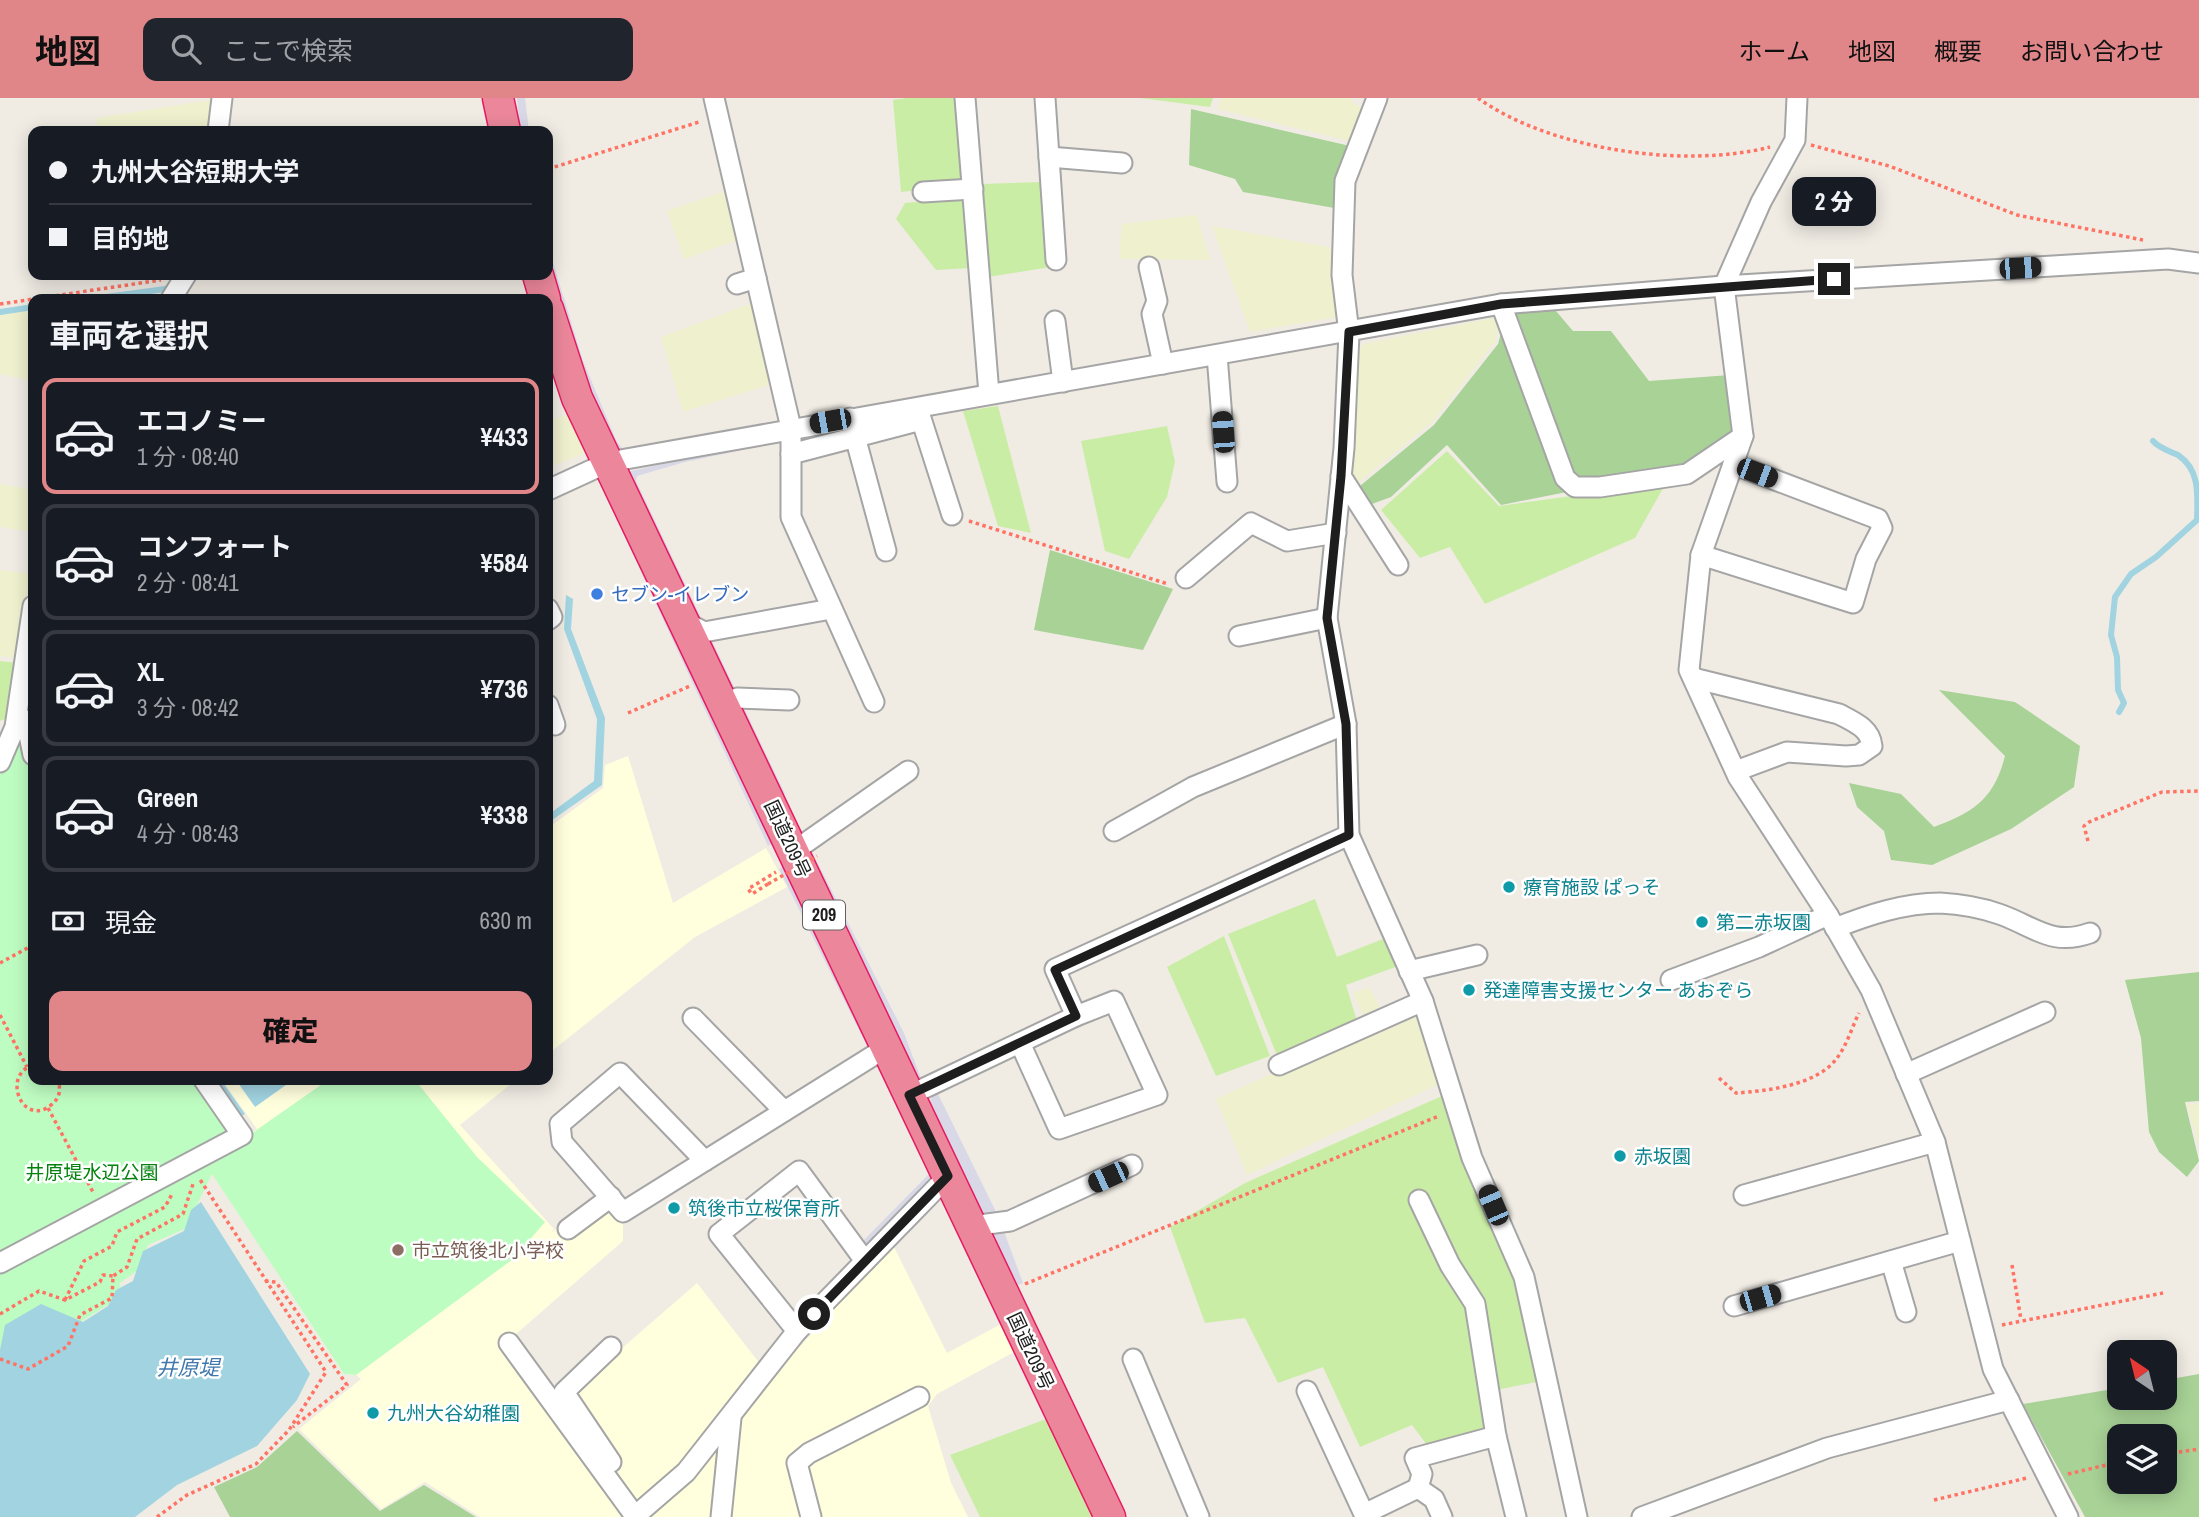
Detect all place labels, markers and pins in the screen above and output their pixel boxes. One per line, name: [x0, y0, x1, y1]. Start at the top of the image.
place label: セブン-イレブン: [611, 581, 749, 607]
marker: セブン-イレブン: [589, 586, 605, 602]
place label: 療育施設 ぱっそ: [1523, 874, 1660, 900]
marker: 療育施設 ぱっそ: [1501, 879, 1517, 895]
place label: 第二赤坂園: [1716, 909, 1811, 935]
marker: 第二赤坂園: [1694, 914, 1710, 930]
place label: 発達障害支援センター あおぞら: [1483, 977, 1753, 1003]
marker: 発達障害支援センター あおぞら: [1461, 982, 1477, 998]
place label: 赤坂園: [1634, 1143, 1691, 1169]
marker: 赤坂園: [1612, 1148, 1628, 1164]
place label: 筑後市立桜保育所: [688, 1195, 840, 1221]
marker: 筑後市立桜保育所: [666, 1200, 682, 1216]
place label: 市立筑後北小学校: [412, 1237, 564, 1263]
marker: 市立筑後北小学校: [390, 1242, 406, 1258]
place label: 九州大谷幼稚園: [387, 1400, 520, 1426]
marker: 九州大谷幼稚園: [365, 1405, 381, 1421]

